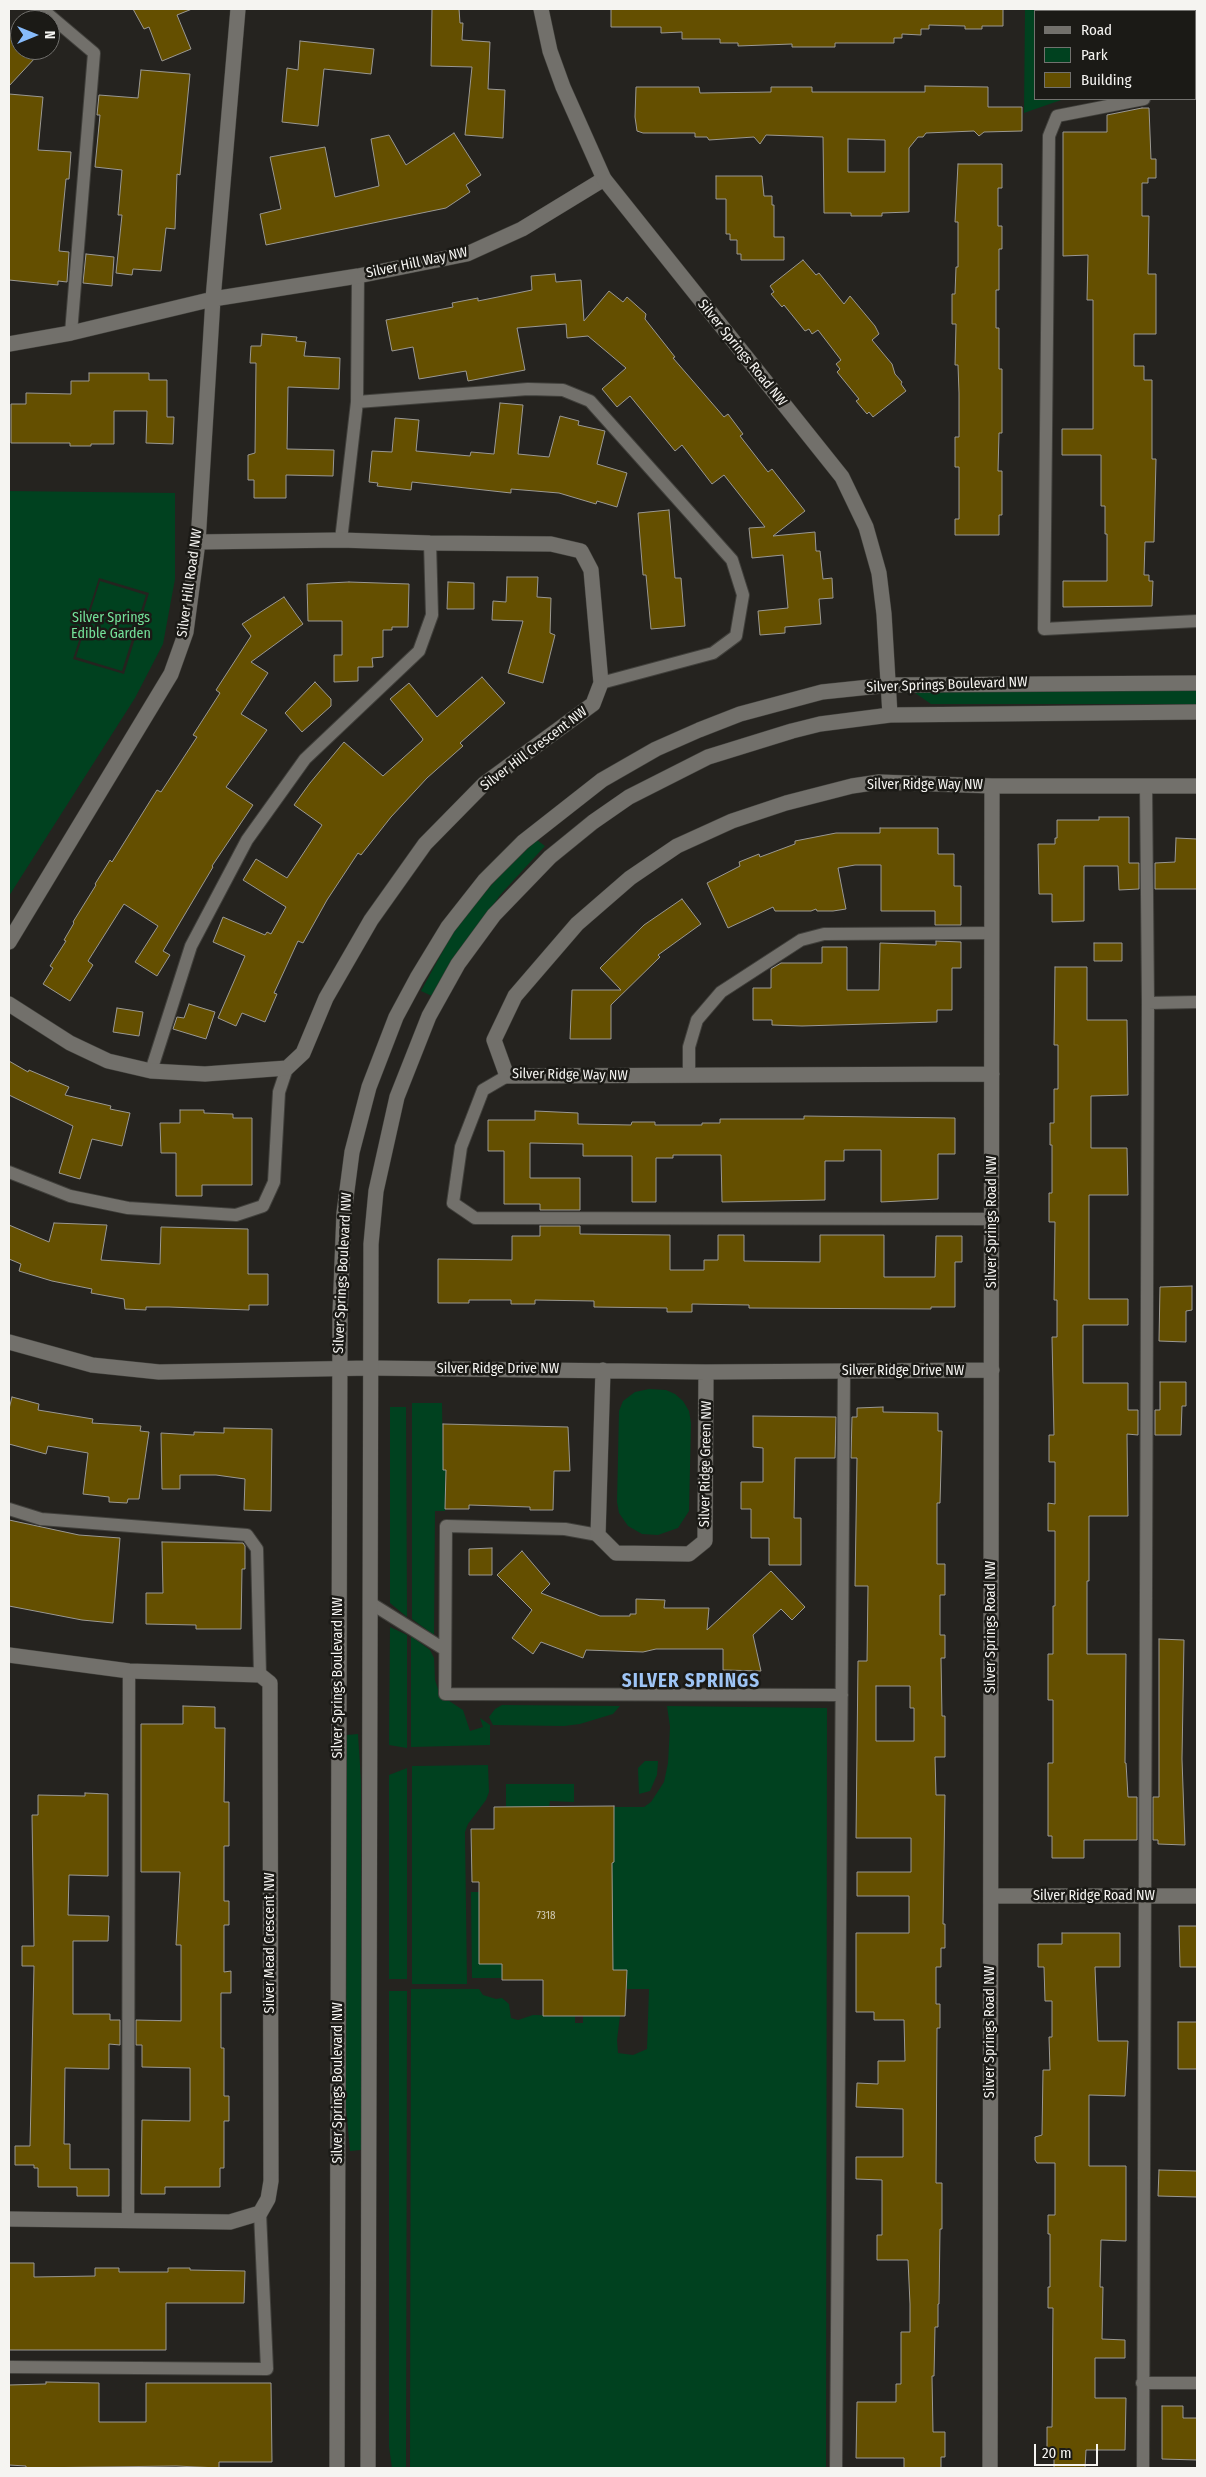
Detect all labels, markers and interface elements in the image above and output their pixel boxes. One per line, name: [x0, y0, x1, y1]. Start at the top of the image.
north arrow: [10, 10, 60, 60]
legend: [1034, 10, 1196, 100]
text: Road: [1081, 21, 1112, 39]
text: N: [41, 31, 58, 39]
text: Park: [1081, 46, 1108, 64]
text: Building: [1081, 71, 1132, 89]
street label: Silver Hill Way NW: [365, 244, 469, 282]
street label: Silver Springs Road NW: [694, 296, 790, 410]
street label: Silver Hill Road NW: [174, 528, 206, 638]
park label: Silver Springs Edible Garden: [71, 610, 151, 642]
street label: Silver Springs Boulevard NW: [866, 674, 1028, 696]
street label: Silver Hill Crescent NW: [477, 703, 591, 795]
street label: Silver Ridge Way NW: [867, 777, 983, 793]
street label: Silver Ridge Way NW: [512, 1066, 628, 1084]
street label: Silver Springs Road NW: [984, 1156, 1000, 1288]
street label: Silver Springs Boulevard NW: [330, 1192, 356, 1354]
street label: Silver Ridge Drive NW: [437, 1361, 559, 1377]
street label: Silver Ridge Drive NW: [842, 1363, 964, 1379]
street label: Silver Ridge Green NW: [696, 1401, 716, 1527]
street label: Silver Springs Road NW: [983, 1561, 999, 1693]
street label: Silver Springs Boulevard NW: [330, 1597, 346, 1759]
district label: SILVER SPRINGS: [620, 1671, 762, 1693]
street label: Silver Mead Crescent NW: [262, 1873, 278, 2013]
street label: Silver Ridge Road NW: [1033, 1888, 1155, 1904]
house number: 7318: [537, 1909, 555, 1923]
street label: Silver Springs Road NW: [982, 1966, 998, 2098]
street label: Silver Springs Boulevard NW: [330, 2002, 346, 2164]
scale bar: [1036, 2434, 1100, 2466]
text: 20 m: [1042, 2444, 1072, 2462]

